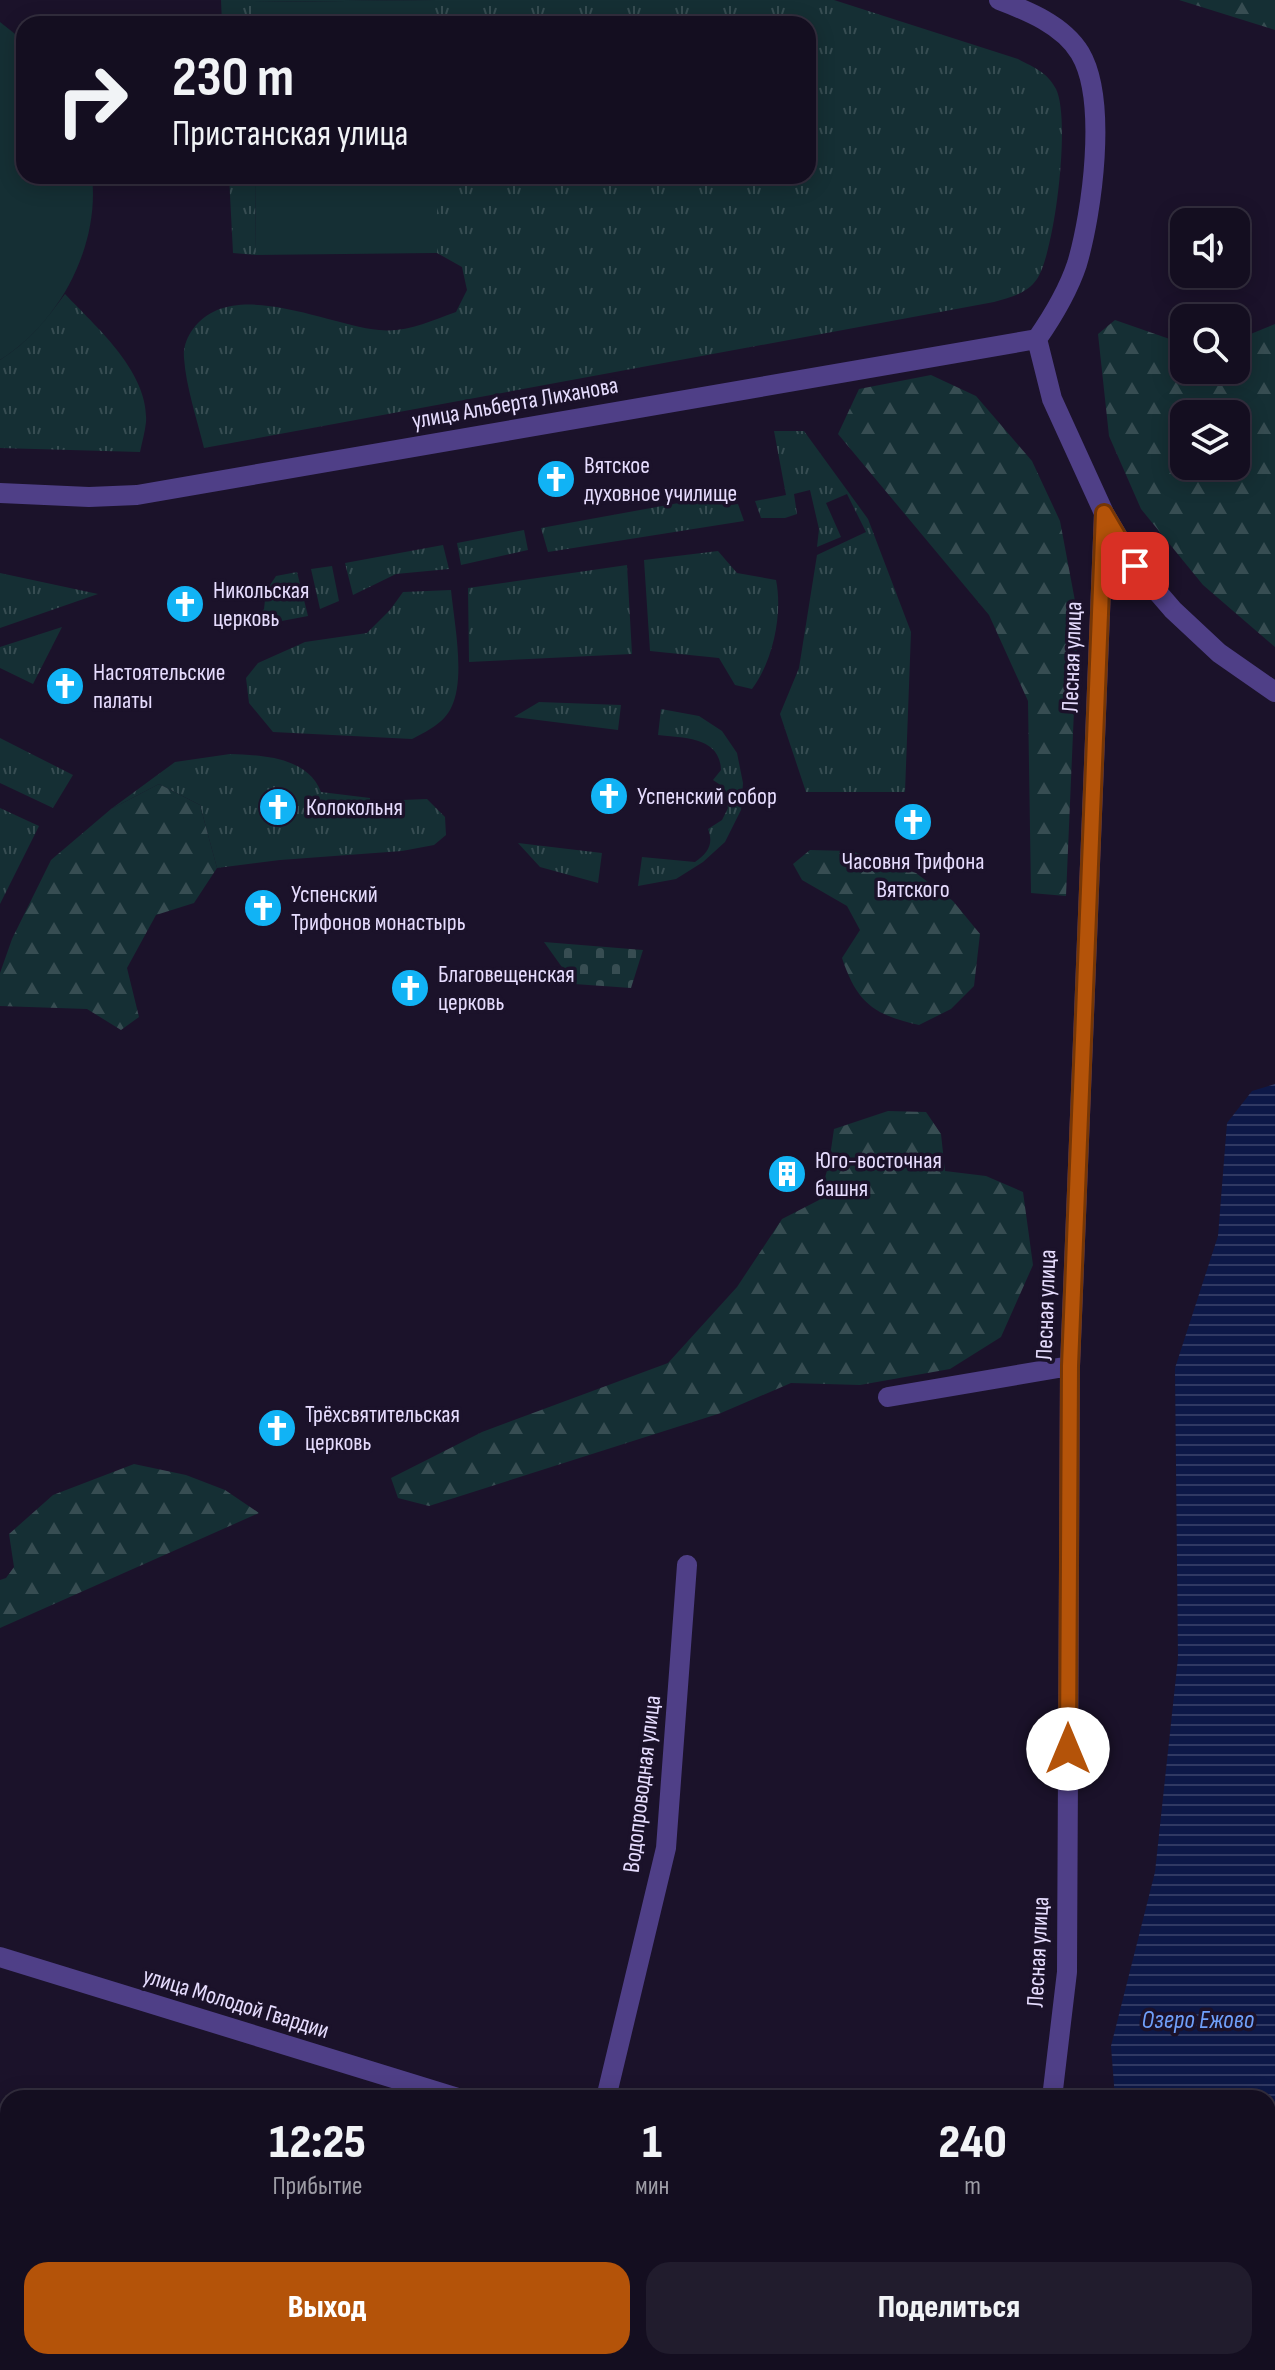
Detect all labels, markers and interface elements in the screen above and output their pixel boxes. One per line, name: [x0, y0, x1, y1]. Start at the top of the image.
text: 230 m: [172, 45, 294, 112]
icon: right: [40, 48, 144, 152]
text: Пристанская улица: [172, 113, 408, 156]
map controls: [1170, 208, 1250, 480]
button: sound: [1170, 208, 1250, 288]
button: search: [1170, 304, 1250, 384]
street label: улица Альберта Лиханова: [410, 371, 620, 435]
button: layers: [1170, 400, 1250, 480]
place label: Вятское духовное училище: [584, 451, 737, 508]
church icon: Вятское духовное училище: [535, 458, 577, 500]
pin: [1101, 532, 1169, 600]
icon: arrive: [1113, 544, 1157, 588]
place label: Никольская церковь: [213, 576, 309, 633]
church icon: Никольская церковь: [164, 583, 206, 625]
street label: Лесная улица: [1056, 601, 1088, 713]
place label: Настоятельские палаты: [93, 658, 225, 715]
church icon: Настоятельские палаты: [44, 665, 86, 707]
church icon: Успенский собор: [588, 775, 630, 817]
place label: Успенский собор: [637, 782, 777, 811]
church icon: Колокольня: [257, 786, 299, 828]
place label: Колокольня: [306, 793, 403, 822]
church icon: Часовня Трифона Вятского: [892, 801, 934, 843]
place label: Часовня Трифона Вятского: [842, 847, 984, 904]
place label: Успенский Трифонов монастырь: [291, 880, 466, 937]
church icon: Успенский Трифонов монастырь: [242, 887, 284, 929]
place label: Благовещенская церковь: [438, 960, 575, 1017]
church icon: Благовещенская церковь: [389, 967, 431, 1009]
place label: Юго-восточная башня: [815, 1146, 942, 1203]
building icon: Юго-восточная башня: [766, 1153, 808, 1195]
street label: Лесная улица: [1030, 1249, 1062, 1361]
place label: Трёхсвятительская церковь: [305, 1400, 460, 1457]
church icon: Трёхсвятительская церковь: [256, 1407, 298, 1449]
street label: Водопроводная улица: [617, 1694, 667, 1874]
position arrow: [1026, 1707, 1110, 1791]
street label: Лесная улица: [1021, 1896, 1055, 2008]
street label: улица Молодой Гвардии: [139, 1961, 333, 2045]
water label: Озеро Ежово: [1142, 2005, 1255, 2036]
text: 12:25: [269, 2114, 366, 2171]
text: 1: [642, 2114, 662, 2171]
text: 240: [939, 2114, 1007, 2171]
text: Прибытие: [272, 2171, 363, 2202]
text: мин: [635, 2171, 669, 2202]
text: m: [964, 2171, 981, 2202]
button: Выход: [24, 2262, 630, 2354]
button: Поделиться: [646, 2262, 1252, 2354]

